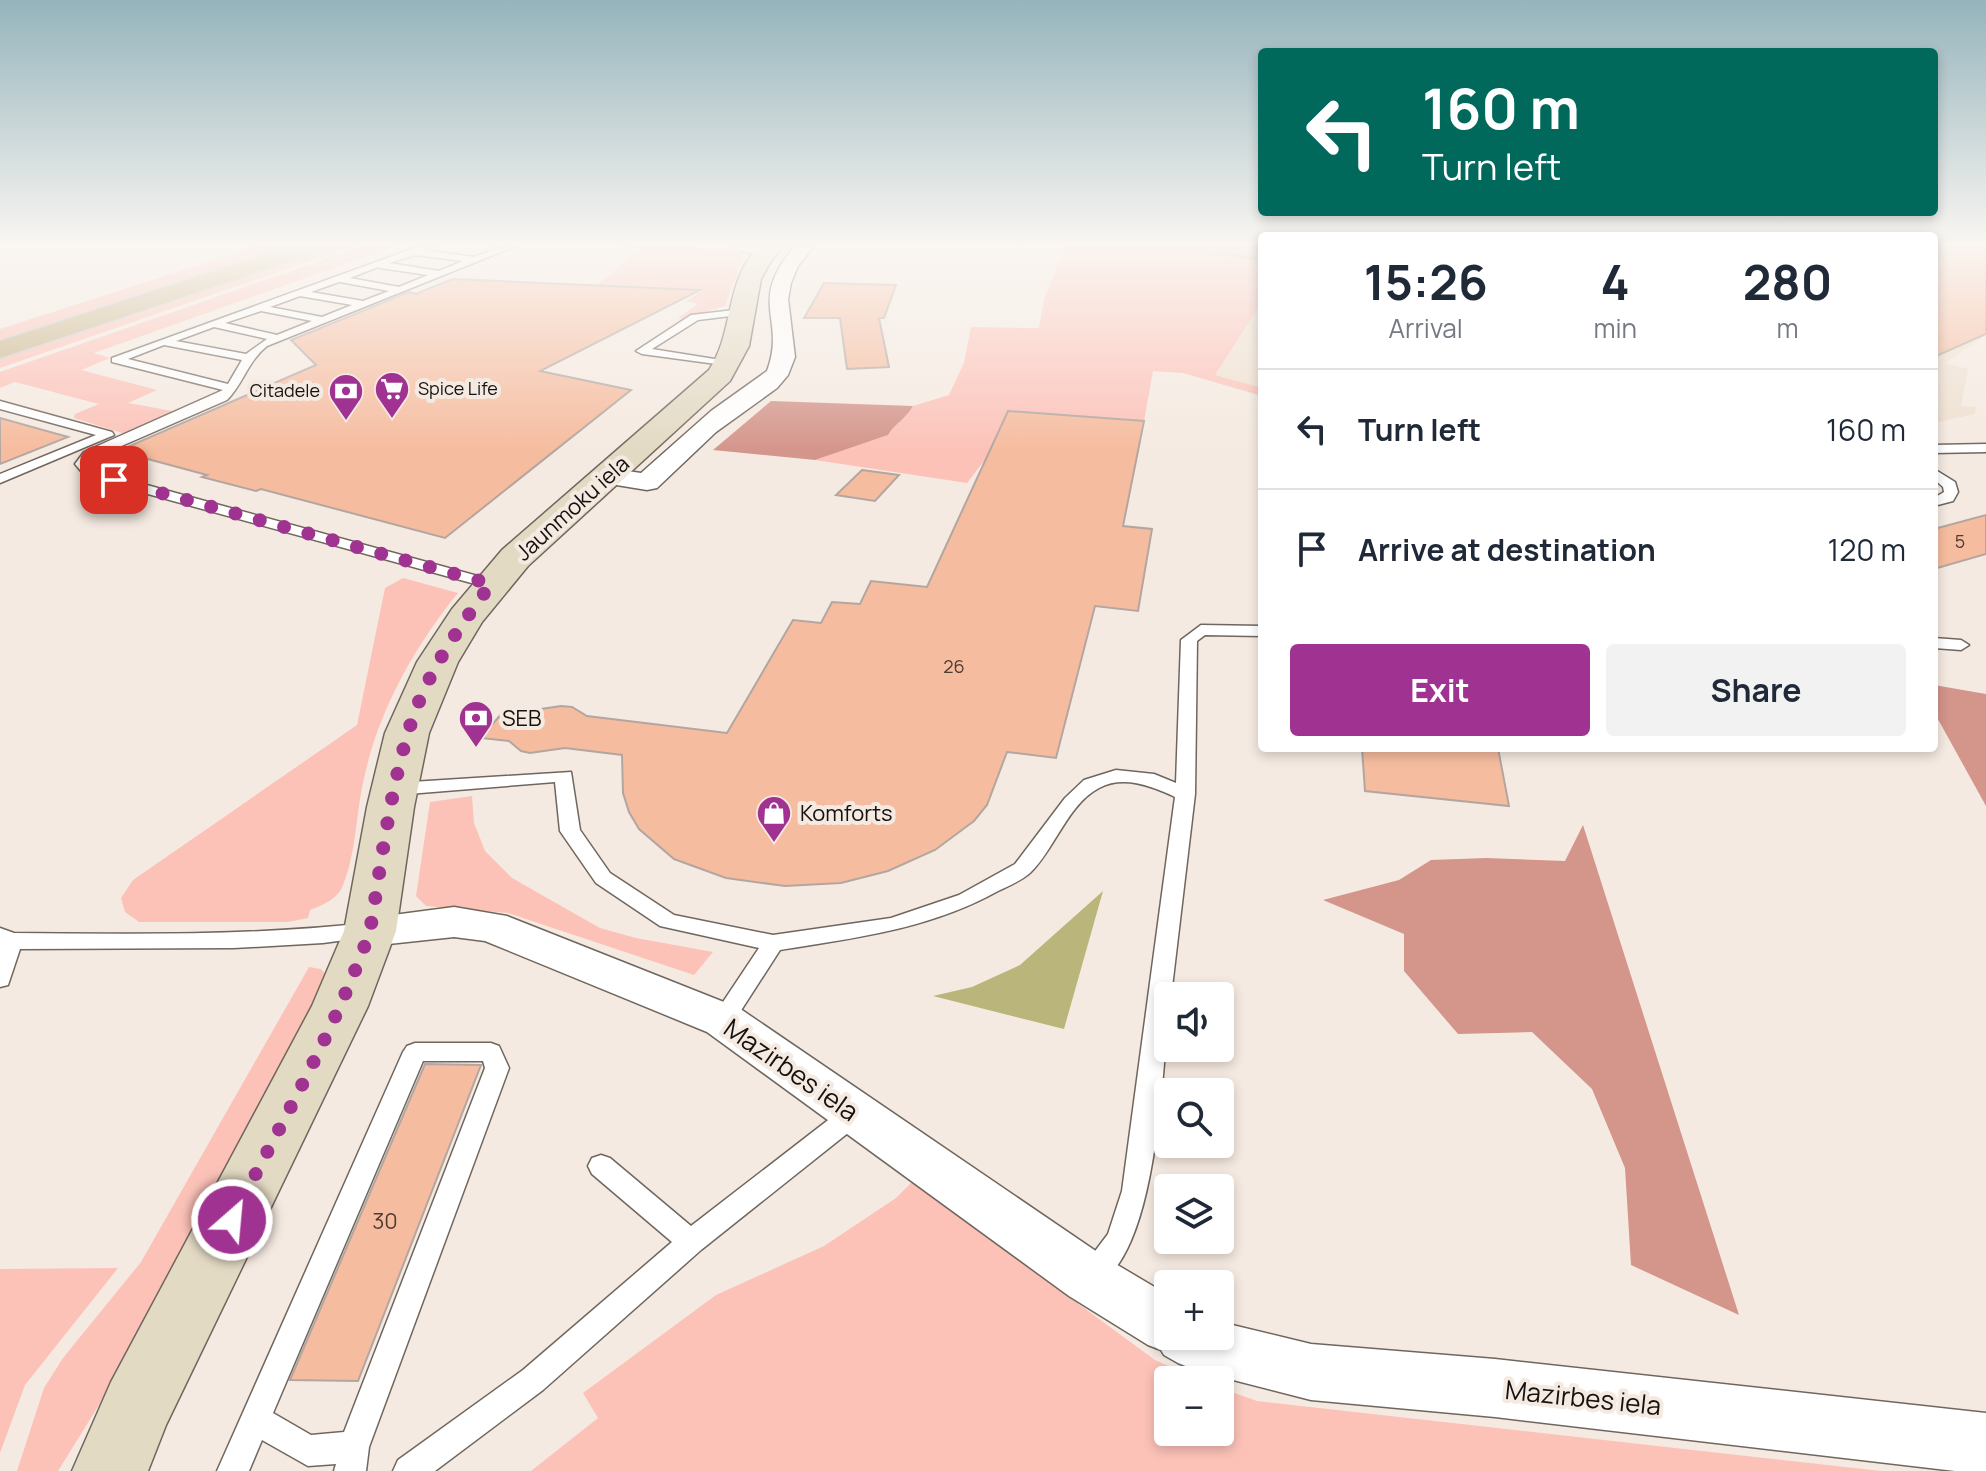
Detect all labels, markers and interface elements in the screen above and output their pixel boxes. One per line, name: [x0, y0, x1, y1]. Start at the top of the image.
text: 160 m: [1422, 69, 1580, 146]
icon: left: [1290, 80, 1394, 184]
text: Turn left: [1422, 142, 1561, 191]
text: 15:26: [1364, 249, 1488, 314]
text: 4: [1601, 249, 1630, 314]
text: 280: [1743, 249, 1832, 314]
text: Arrival: [1389, 310, 1463, 346]
text: min: [1593, 310, 1637, 346]
text: m: [1776, 310, 1799, 346]
supermarket icon: Spice Life: [373, 370, 411, 420]
bank icon: Citadele: [327, 372, 365, 422]
place label: Spice Life: [418, 376, 498, 400]
place label: Citadele: [250, 378, 320, 402]
icon: left: [1290, 407, 1334, 451]
text: Turn left: [1358, 409, 1481, 450]
text: 160 m: [1826, 409, 1906, 450]
pin: [80, 446, 148, 514]
street label: Jaunmoku iela: [508, 449, 636, 567]
icon: arrive: [92, 458, 136, 502]
icon: arrive: [1290, 527, 1334, 571]
text: Arrive at destination: [1358, 529, 1656, 570]
text: 120 m: [1827, 529, 1906, 570]
house number: 5: [1955, 529, 1965, 553]
button: Exit: [1290, 644, 1590, 736]
button: Share: [1606, 644, 1906, 736]
house number: 26: [943, 654, 965, 678]
bank icon: SEB: [457, 699, 495, 749]
place label: SEB: [502, 703, 542, 733]
shop icon: Komforts: [755, 794, 793, 844]
place label: Komforts: [800, 798, 893, 828]
map controls: [1154, 982, 1234, 1446]
button: sound: [1154, 982, 1234, 1062]
street label: Mazirbes iela: [717, 1009, 866, 1129]
button: search: [1154, 1078, 1234, 1158]
button: layers: [1154, 1174, 1234, 1254]
position arrow: [190, 1178, 274, 1262]
house number: 30: [372, 1206, 398, 1236]
button: +: [1154, 1270, 1234, 1350]
button: −: [1154, 1366, 1234, 1446]
street label: Mazirbes iela: [1503, 1371, 1663, 1423]

